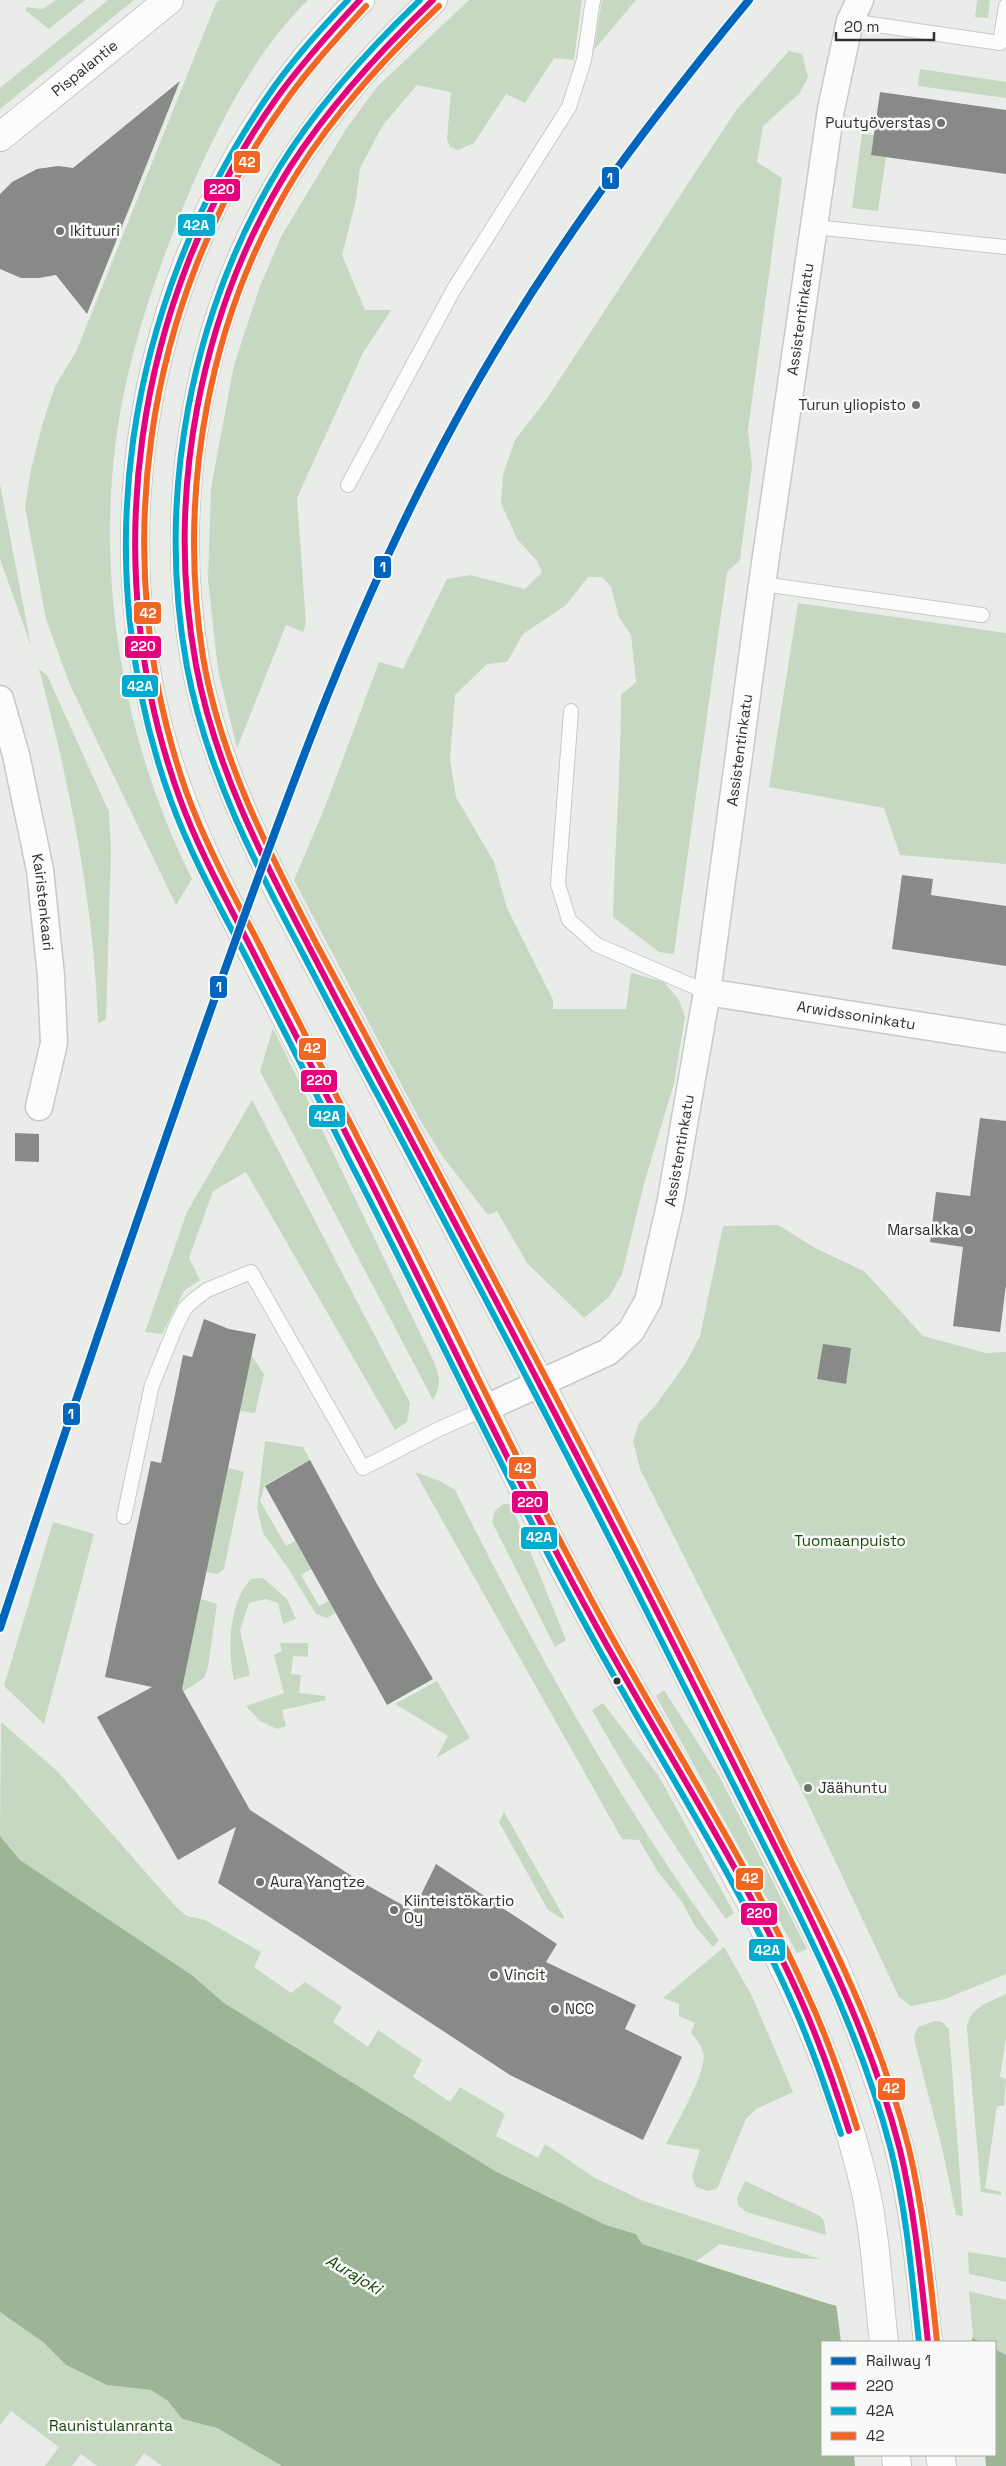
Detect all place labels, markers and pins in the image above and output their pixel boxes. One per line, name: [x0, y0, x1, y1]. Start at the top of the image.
place label: Puutyöverstas: [825, 113, 931, 132]
marker: Puutyöverstas: [935, 117, 947, 129]
place label: Ikituuri: [70, 221, 120, 240]
marker: Ikituuri: [54, 225, 66, 237]
place label: Turun yliopisto: [799, 395, 906, 414]
marker: Turun yliopisto: [910, 399, 922, 411]
place label: Marsalkka: [887, 1220, 959, 1239]
marker: Marsalkka: [963, 1224, 975, 1236]
unlabelled marker: [612, 1676, 622, 1686]
place label: Jäähuntu: [818, 1778, 887, 1797]
marker: Jäähuntu: [802, 1782, 814, 1794]
place label: Aura Yangtze: [270, 1872, 365, 1891]
marker: Aura Yangtze: [254, 1876, 266, 1888]
place label: Kiinteistökartio Oy: [404, 1891, 514, 1927]
marker: Kiinteistökartio Oy: [388, 1904, 400, 1916]
place label: Vincit: [504, 1965, 546, 1984]
marker: Vincit: [488, 1969, 500, 1981]
place label: NCC: [565, 1999, 594, 2018]
marker: NCC: [549, 2003, 561, 2015]

